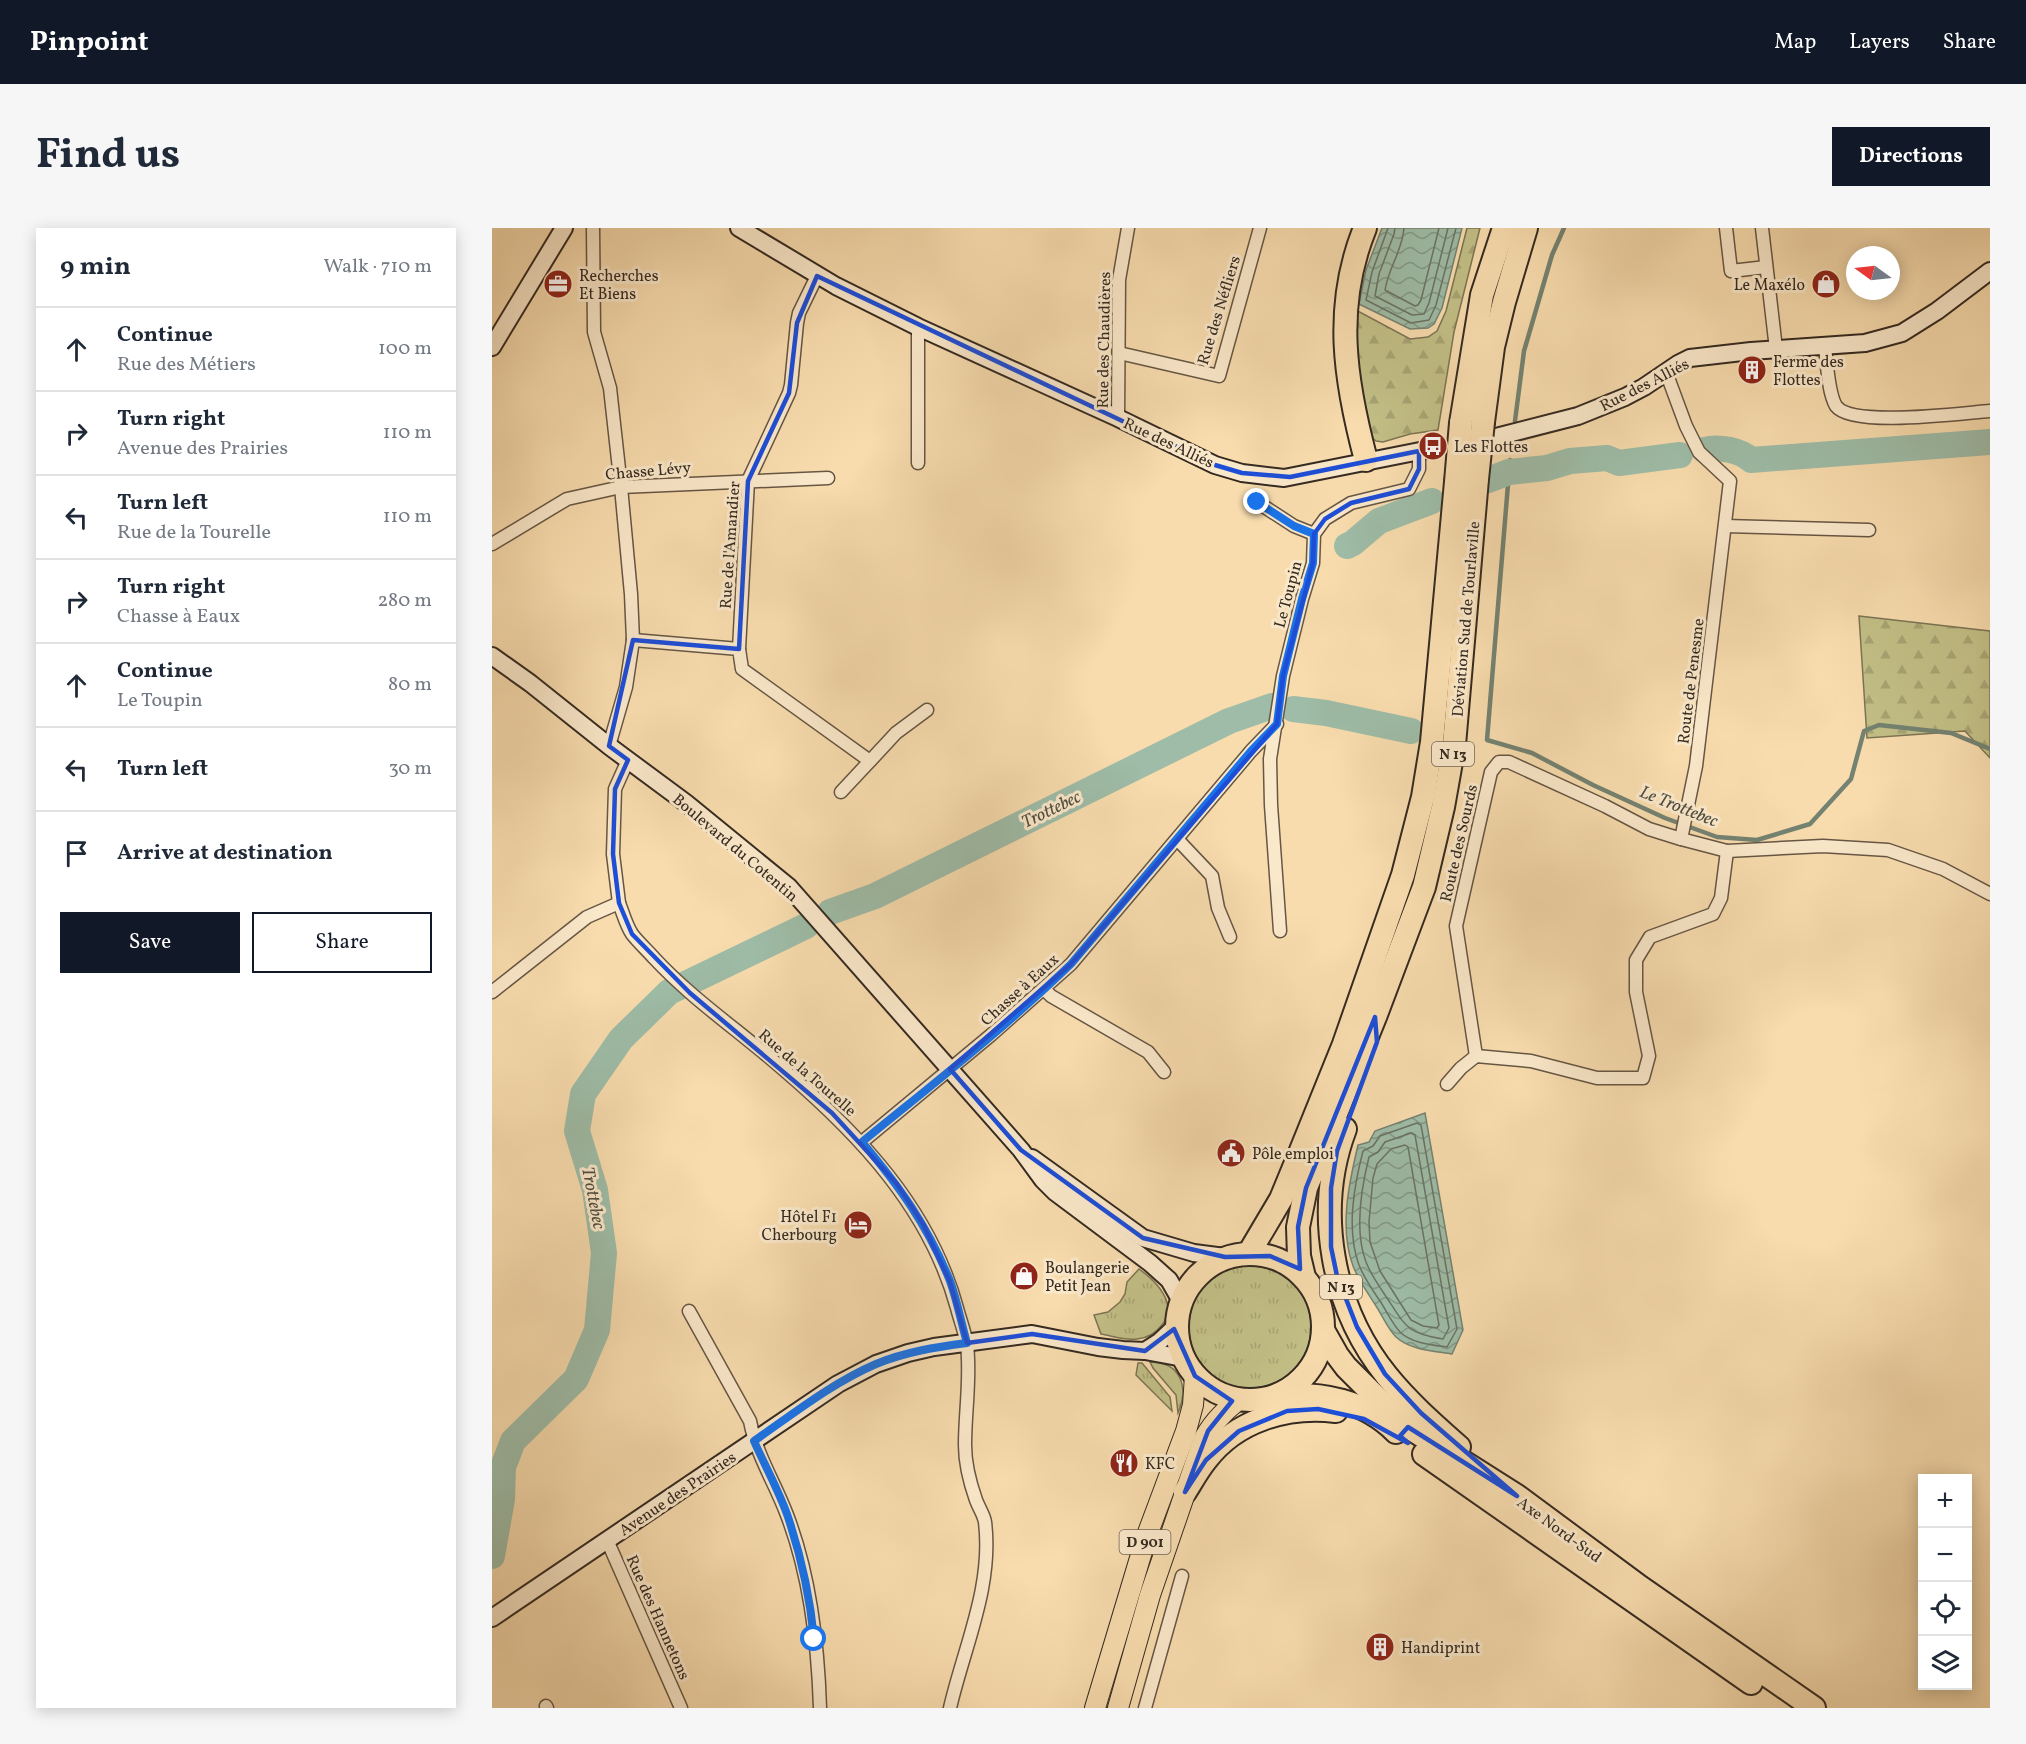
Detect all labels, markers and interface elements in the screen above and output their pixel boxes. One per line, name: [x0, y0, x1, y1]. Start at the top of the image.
text: Pinpoint: [30, 23, 148, 62]
text: Map: [1774, 28, 1816, 57]
text: Layers: [1849, 28, 1910, 57]
text: Share: [1943, 28, 1996, 57]
text: Find us: [36, 127, 180, 186]
button: Directions: [1832, 127, 1990, 186]
north arrow: [1846, 246, 1900, 300]
text: 9 min: [60, 249, 131, 285]
text: Walk · 710 m: [323, 253, 432, 281]
street label: Rue des Néfliers: [1193, 253, 1247, 368]
place label: Recherches Et Biens: [579, 266, 659, 306]
office icon: Recherches Et Biens: [542, 268, 574, 300]
shop icon: Le Maxélo: [1810, 268, 1842, 300]
street label: Rue des Chaudières: [1093, 271, 1117, 409]
place label: Le Maxélo: [1734, 275, 1805, 297]
text: Continue: [117, 320, 213, 351]
icon: ahead: [60, 333, 93, 366]
text: 100 m: [378, 335, 432, 363]
text: Rue des Métiers: [117, 351, 256, 379]
place label: Ferme des Flottes: [1773, 352, 1844, 392]
street label: Rue des Alliés: [1596, 354, 1693, 418]
building icon: Ferme des Flottes: [1736, 354, 1768, 386]
text: Turn right: [117, 404, 225, 435]
street label: Rue des Alliés: [1119, 413, 1217, 474]
icon: right: [60, 417, 93, 450]
text: 110 m: [383, 419, 432, 447]
bus stop icon: Les Flottes: [1417, 430, 1449, 462]
text: Avenue des Prairies: [117, 435, 288, 463]
place label: Les Flottes: [1454, 437, 1528, 459]
street label: Chasse Lévy: [604, 457, 692, 487]
street label: Rue de l'Amandier: [716, 480, 746, 610]
text: Turn left: [117, 488, 208, 519]
route end: [1243, 488, 1269, 514]
icon: left: [60, 501, 93, 534]
text: 110 m: [383, 503, 432, 531]
text: Rue de la Tourelle: [117, 519, 271, 547]
street label: Déviation Sud de Tourlaville: [1447, 520, 1487, 718]
street label: Le Toupin: [1269, 559, 1308, 630]
text: Turn right: [117, 572, 225, 603]
icon: right: [60, 585, 93, 618]
text: 280 m: [377, 587, 432, 615]
text: Chasse à Eaux: [117, 603, 240, 631]
street label: Route de Penesme: [1673, 617, 1711, 745]
text: Continue: [117, 656, 213, 687]
icon: ahead: [60, 669, 93, 702]
text: 80 m: [388, 671, 432, 699]
text: Le Toupin: [117, 687, 203, 715]
road number: N 13: [1432, 742, 1474, 766]
icon: left: [60, 753, 93, 786]
text: Turn left: [117, 754, 208, 785]
text: 30 m: [388, 755, 432, 783]
water label: Le Trottebec: [1635, 780, 1722, 835]
street label: Route des Sourds: [1436, 782, 1484, 904]
water label: Trottebec: [1018, 785, 1086, 835]
street label: Boulevard du Cotentin: [667, 789, 802, 908]
icon: arrive: [60, 837, 93, 870]
text: Arrive at destination: [117, 838, 333, 869]
button: Save: [60, 912, 240, 973]
button: Share: [252, 912, 432, 973]
street label: Chasse à Eaux: [976, 949, 1064, 1032]
street label: Rue de la Tourelle: [753, 1025, 860, 1122]
public building icon: Pôle emploi: [1215, 1137, 1247, 1169]
place label: Pôle emploi: [1252, 1144, 1334, 1166]
water label: Trottebec: [574, 1165, 611, 1232]
place label: Hôtel F1 Cherbourg: [762, 1207, 837, 1247]
hotel icon: Hôtel F1 Cherbourg: [842, 1209, 874, 1241]
place label: Boulangerie Petit Jean: [1045, 1258, 1130, 1298]
shop icon: Boulangerie Petit Jean: [1008, 1260, 1040, 1292]
road number: N 13: [1320, 1275, 1362, 1299]
street label: Avenue des Prairies: [615, 1447, 741, 1542]
restaurant icon: KFC: [1108, 1447, 1140, 1479]
place label: KFC: [1145, 1454, 1175, 1476]
map controls: [1918, 1474, 1972, 1690]
button: +: [1918, 1474, 1972, 1528]
street label: Axe Nord-Sud: [1512, 1492, 1606, 1569]
button: −: [1918, 1528, 1972, 1582]
road number: D 901: [1120, 1530, 1170, 1554]
street label: Rue des Hannetons: [620, 1552, 695, 1684]
button: locate: [1918, 1582, 1972, 1636]
route start: [800, 1625, 826, 1651]
building icon: Handiprint: [1364, 1631, 1396, 1663]
button: layers: [1918, 1636, 1972, 1690]
place label: Handiprint: [1401, 1638, 1481, 1660]

